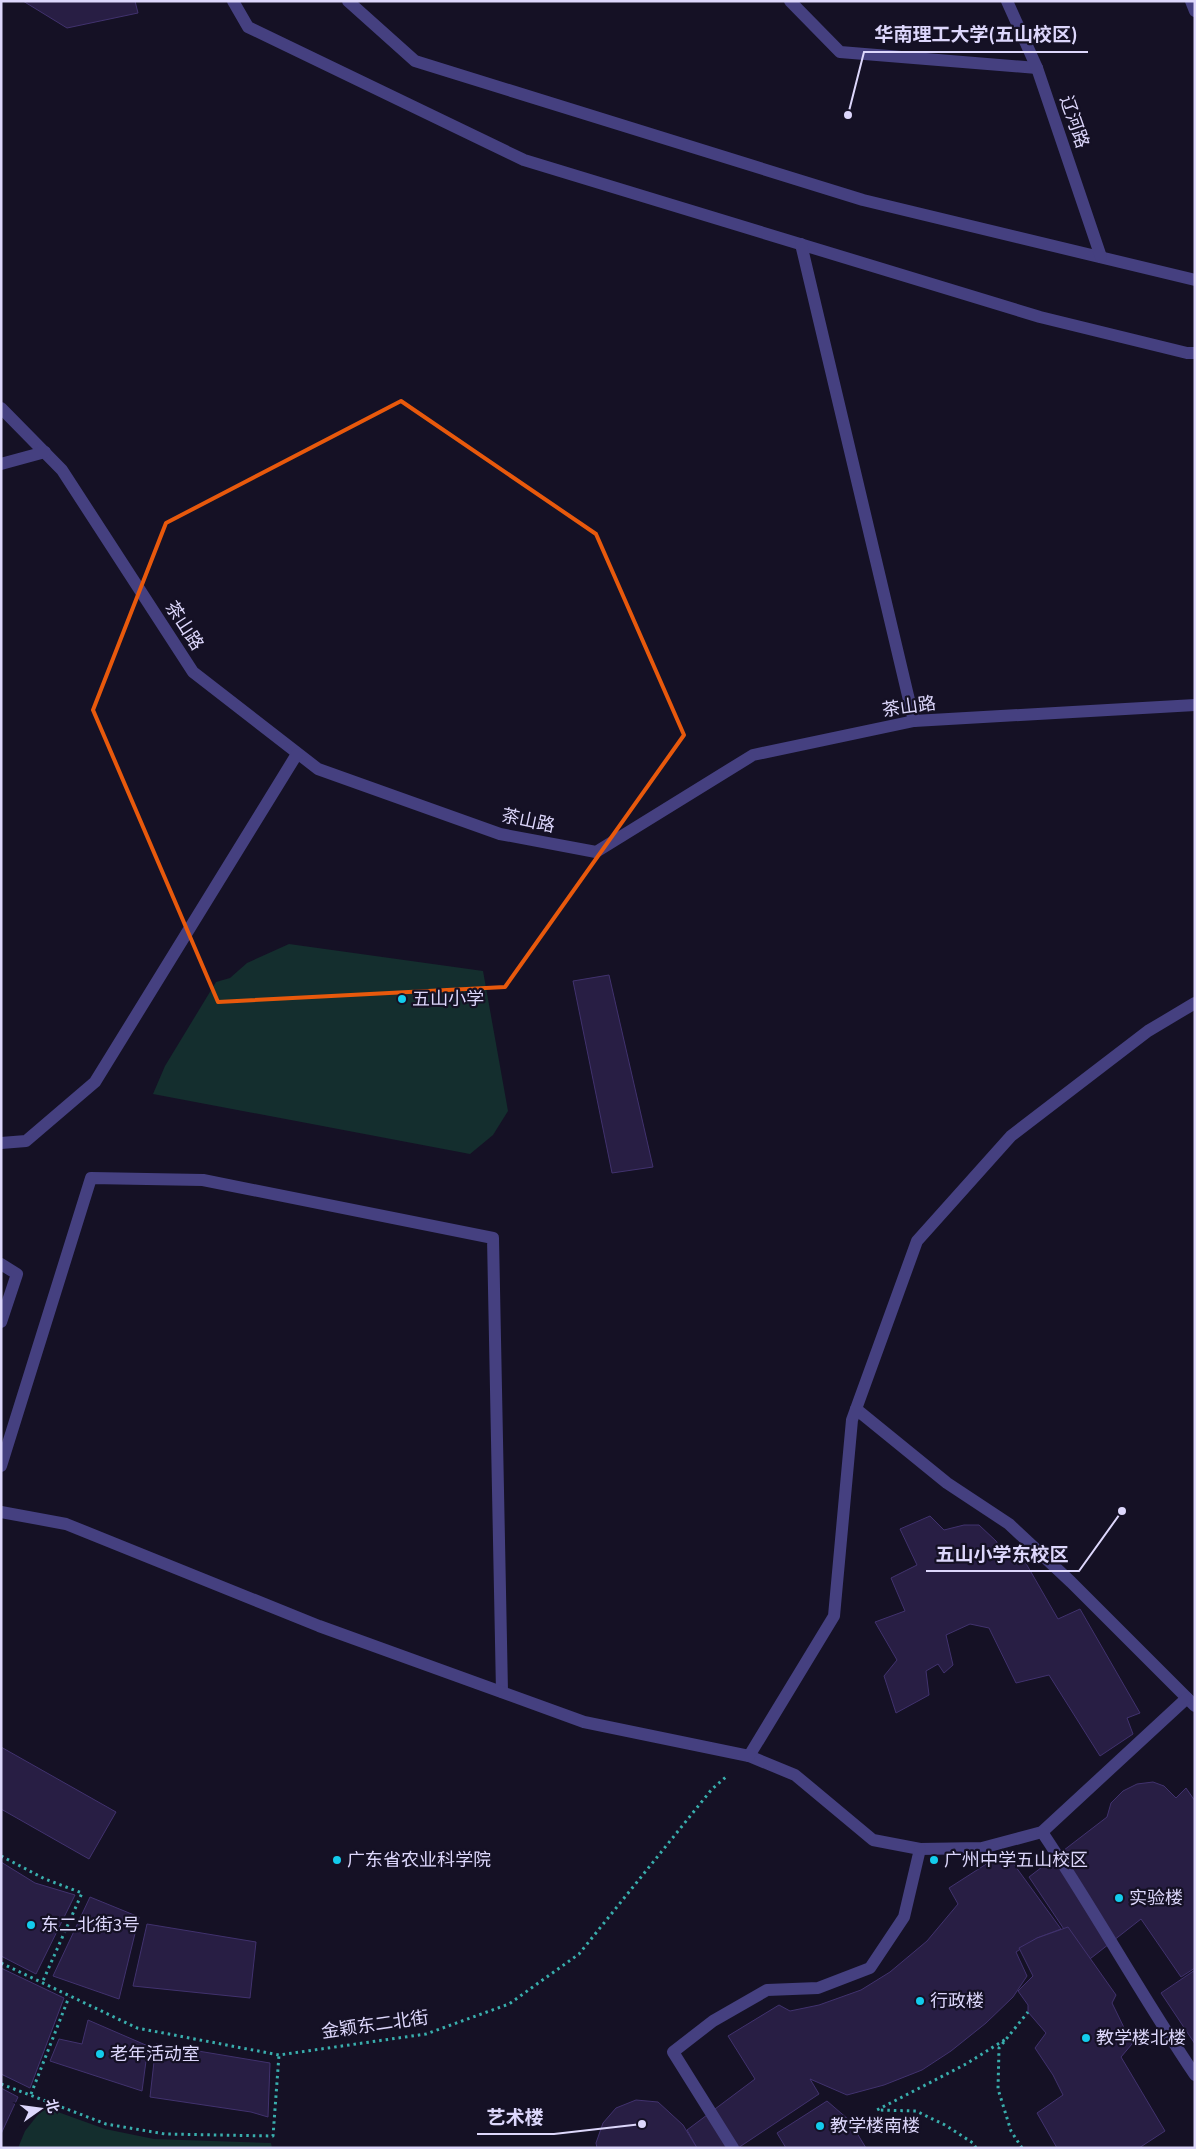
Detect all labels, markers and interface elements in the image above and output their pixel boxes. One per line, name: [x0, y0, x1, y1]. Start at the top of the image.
callout: 华南理工大学(五山校区): [864, 18, 1088, 52]
text: 华南理工大学(五山校区): [874, 22, 1078, 49]
street label: 辽河路: [1053, 92, 1095, 152]
street label: 茶山路: [159, 597, 209, 655]
street label: 茶山路: [881, 691, 937, 723]
street label: 茶山路: [499, 803, 557, 839]
place label: 五山小学: [412, 987, 484, 1012]
marker: 五山小学: [396, 993, 408, 1005]
callout: 五山小学东校区: [926, 1537, 1079, 1571]
text: 五山小学东校区: [935, 1542, 1069, 1569]
place label: 广东省农业科学院: [347, 1848, 491, 1873]
place label: 广州中学五山校区: [944, 1848, 1088, 1873]
marker: 广东省农业科学院: [331, 1854, 343, 1866]
marker: 广州中学五山校区: [928, 1854, 940, 1866]
place label: 实验楼: [1129, 1886, 1183, 1911]
marker: 实验楼: [1113, 1892, 1125, 1904]
place label: 东二北街3号: [41, 1913, 140, 1938]
marker: 东二北街3号: [25, 1919, 37, 1931]
place label: 行政楼: [930, 1989, 984, 2014]
marker: 行政楼: [914, 1995, 926, 2007]
street label: 金颖东二北街: [320, 2005, 430, 2045]
place label: 教学楼北楼: [1096, 2026, 1186, 2051]
marker: 教学楼北楼: [1080, 2032, 1092, 2044]
place label: 老年活动室: [110, 2042, 200, 2067]
marker: 老年活动室: [94, 2048, 106, 2060]
north arrow: [15, 2084, 65, 2134]
text: 北: [40, 2097, 63, 2115]
callout: 艺术楼: [477, 2100, 554, 2134]
text: 艺术楼: [486, 2105, 544, 2132]
place label: 教学楼南楼: [830, 2114, 920, 2139]
marker: 教学楼南楼: [814, 2120, 826, 2132]

